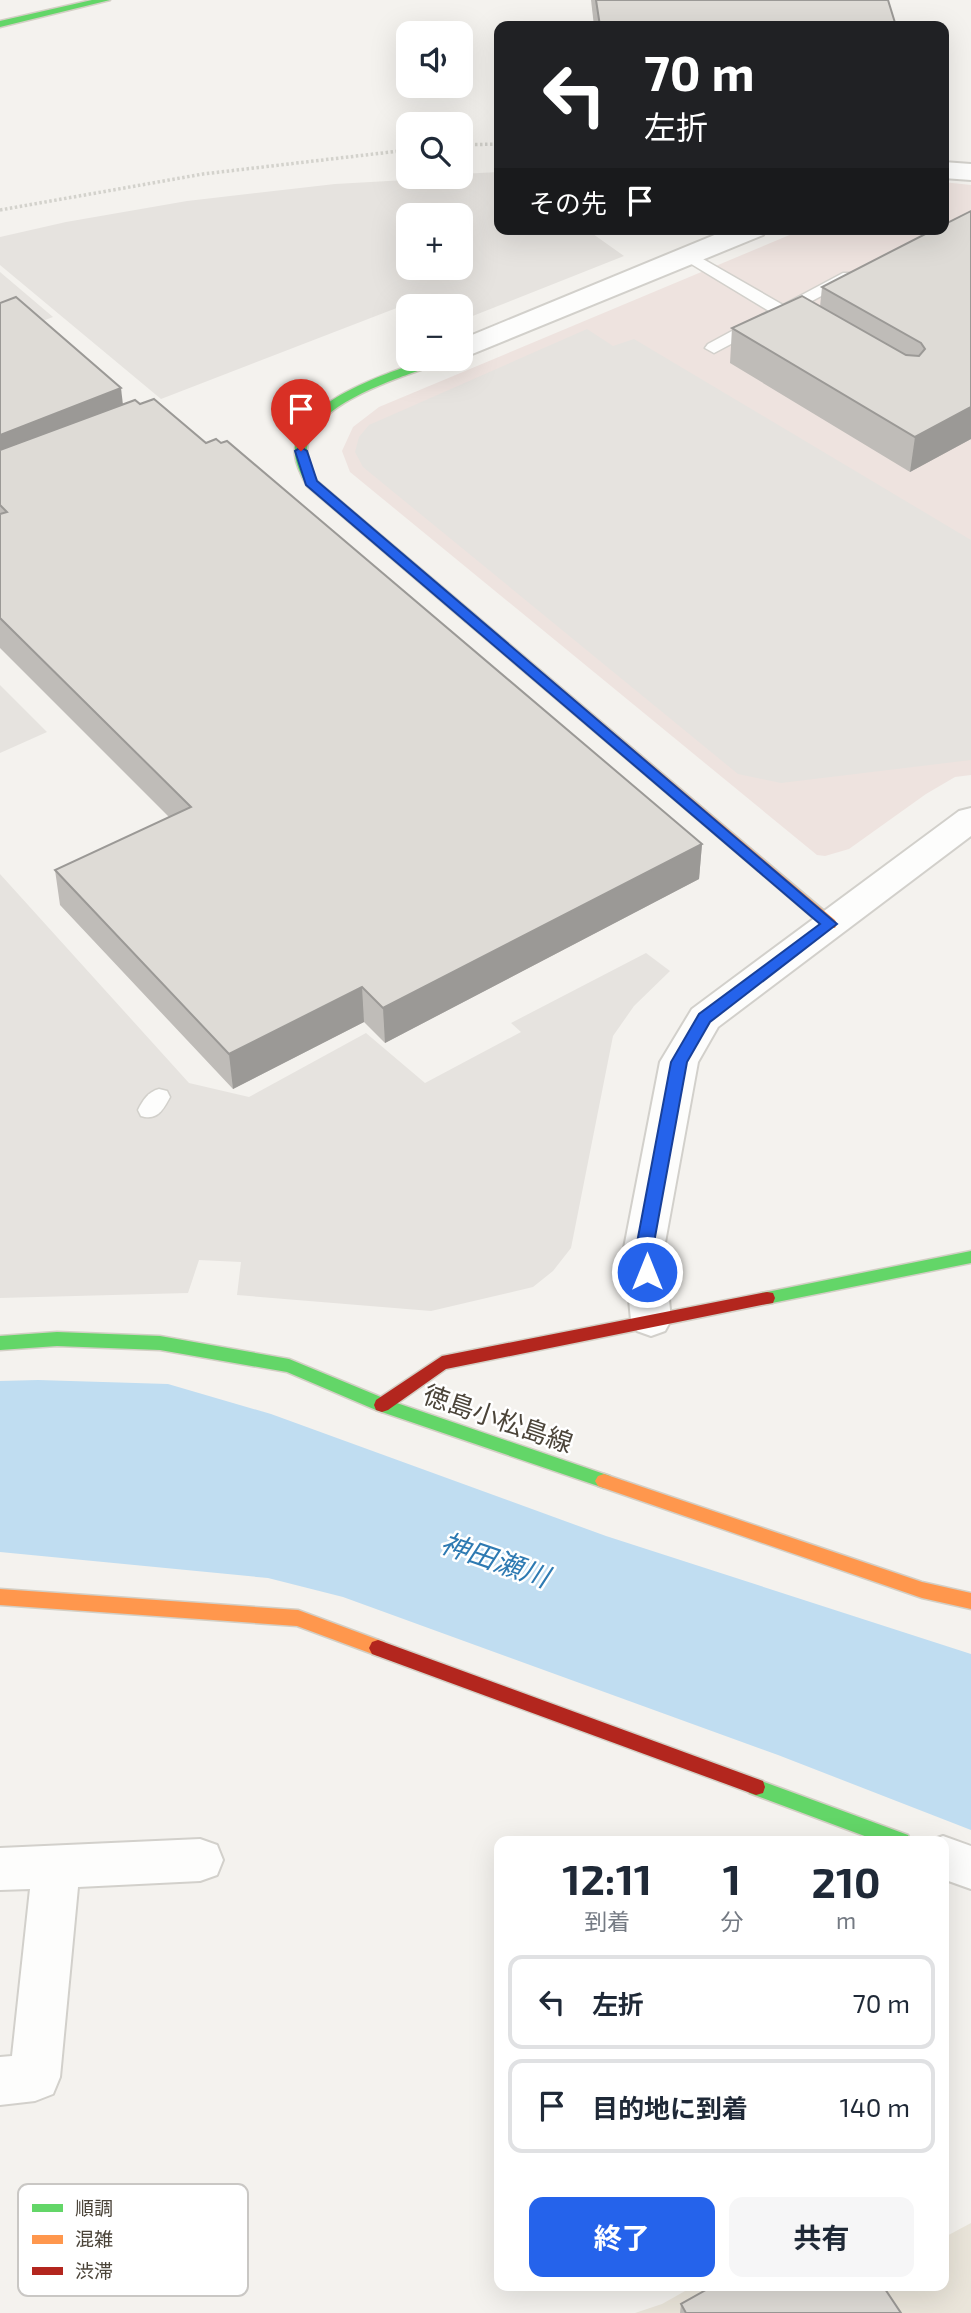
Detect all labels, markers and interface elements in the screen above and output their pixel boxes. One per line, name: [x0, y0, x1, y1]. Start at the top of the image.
map controls: [396, 21, 473, 371]
button: sound: [396, 21, 473, 98]
text: 70 m: [644, 42, 755, 101]
icon: left: [529, 49, 620, 140]
text: 左折: [644, 107, 708, 145]
button: search: [396, 112, 473, 189]
icon: arrive: [621, 182, 659, 220]
text: その先: [529, 187, 607, 218]
button: +: [396, 203, 473, 280]
button: −: [396, 294, 473, 371]
pin: [271, 379, 331, 451]
icon: arrive: [282, 390, 320, 428]
position arrow: [610, 1235, 684, 1309]
street label: 徳島小松島線: [420, 1378, 577, 1458]
water label: 神田瀬川: [437, 1525, 557, 1594]
text: 12:11: [562, 1853, 652, 1903]
text: 1: [723, 1853, 741, 1903]
text: 210: [812, 1856, 881, 1906]
text: m: [836, 1906, 856, 1934]
text: 到着: [584, 1907, 630, 1935]
text: 分: [720, 1907, 743, 1935]
icon: left: [533, 1983, 571, 2021]
text: 70 m: [852, 1987, 910, 2018]
text: 左折: [592, 1988, 644, 2019]
icon: arrive: [533, 2087, 571, 2125]
text: 140 m: [839, 2091, 910, 2122]
text: 目的地に到着: [592, 2092, 748, 2123]
legend: [18, 2184, 248, 2296]
text: 順調: [75, 2196, 113, 2219]
button: 終了: [529, 2197, 715, 2277]
button: 共有: [729, 2197, 914, 2277]
text: 混雑: [75, 2227, 113, 2250]
text: 渋滞: [75, 2259, 113, 2282]

